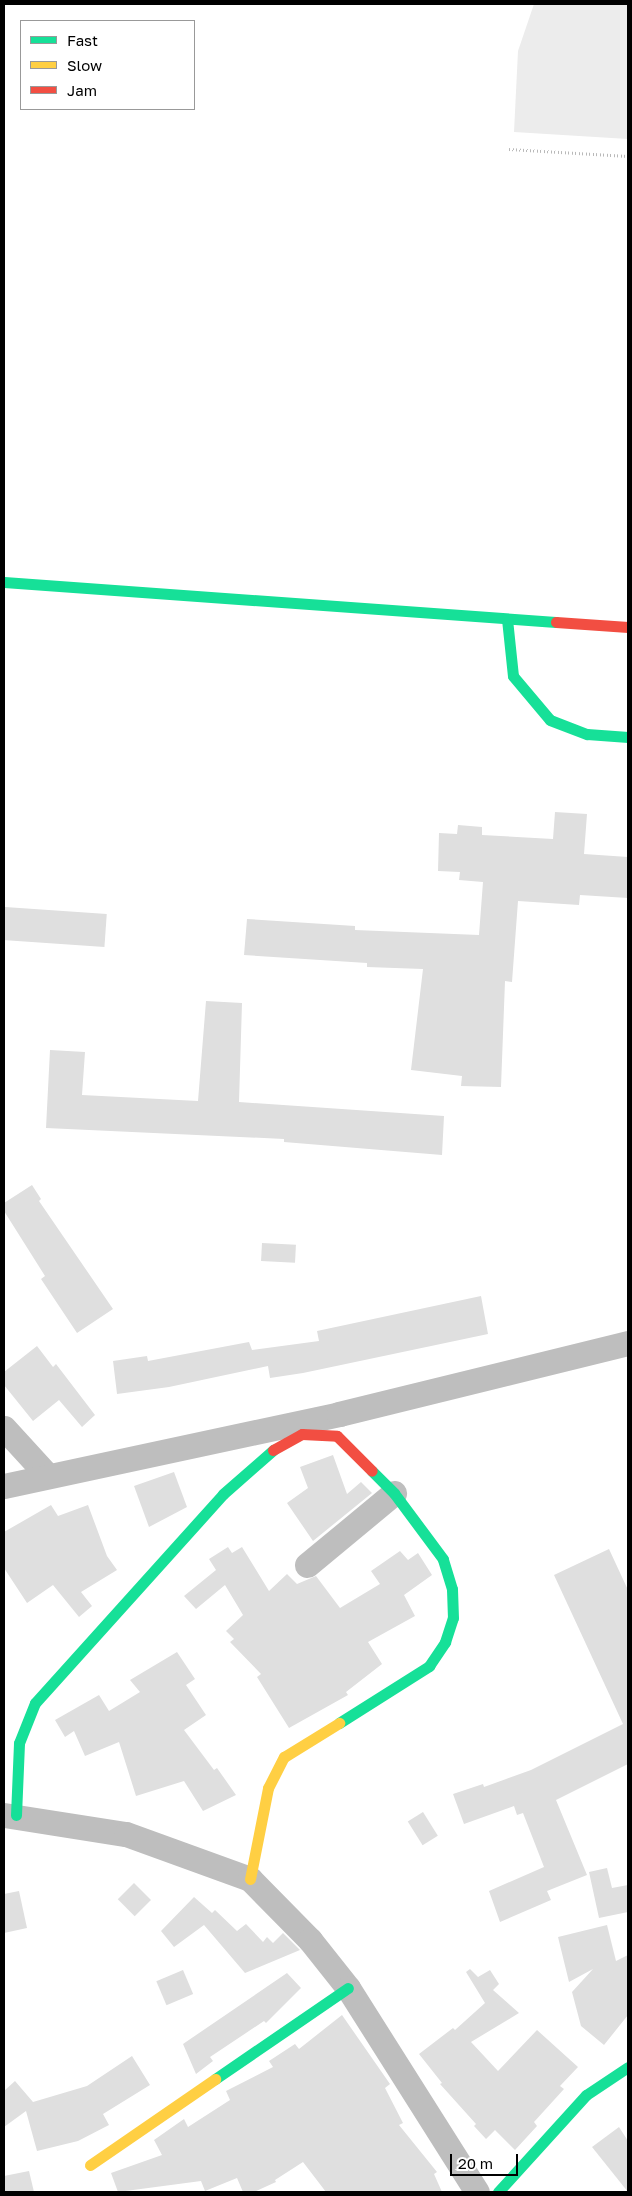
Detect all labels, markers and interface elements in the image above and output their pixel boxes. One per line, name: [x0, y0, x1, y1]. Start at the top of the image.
legend: [20, 20, 195, 110]
text: Fast: [67, 31, 98, 49]
text: Slow: [67, 56, 102, 74]
text: Jam: [67, 81, 97, 99]
scale bar: [452, 2144, 520, 2176]
text: 20 m: [458, 2154, 493, 2172]

